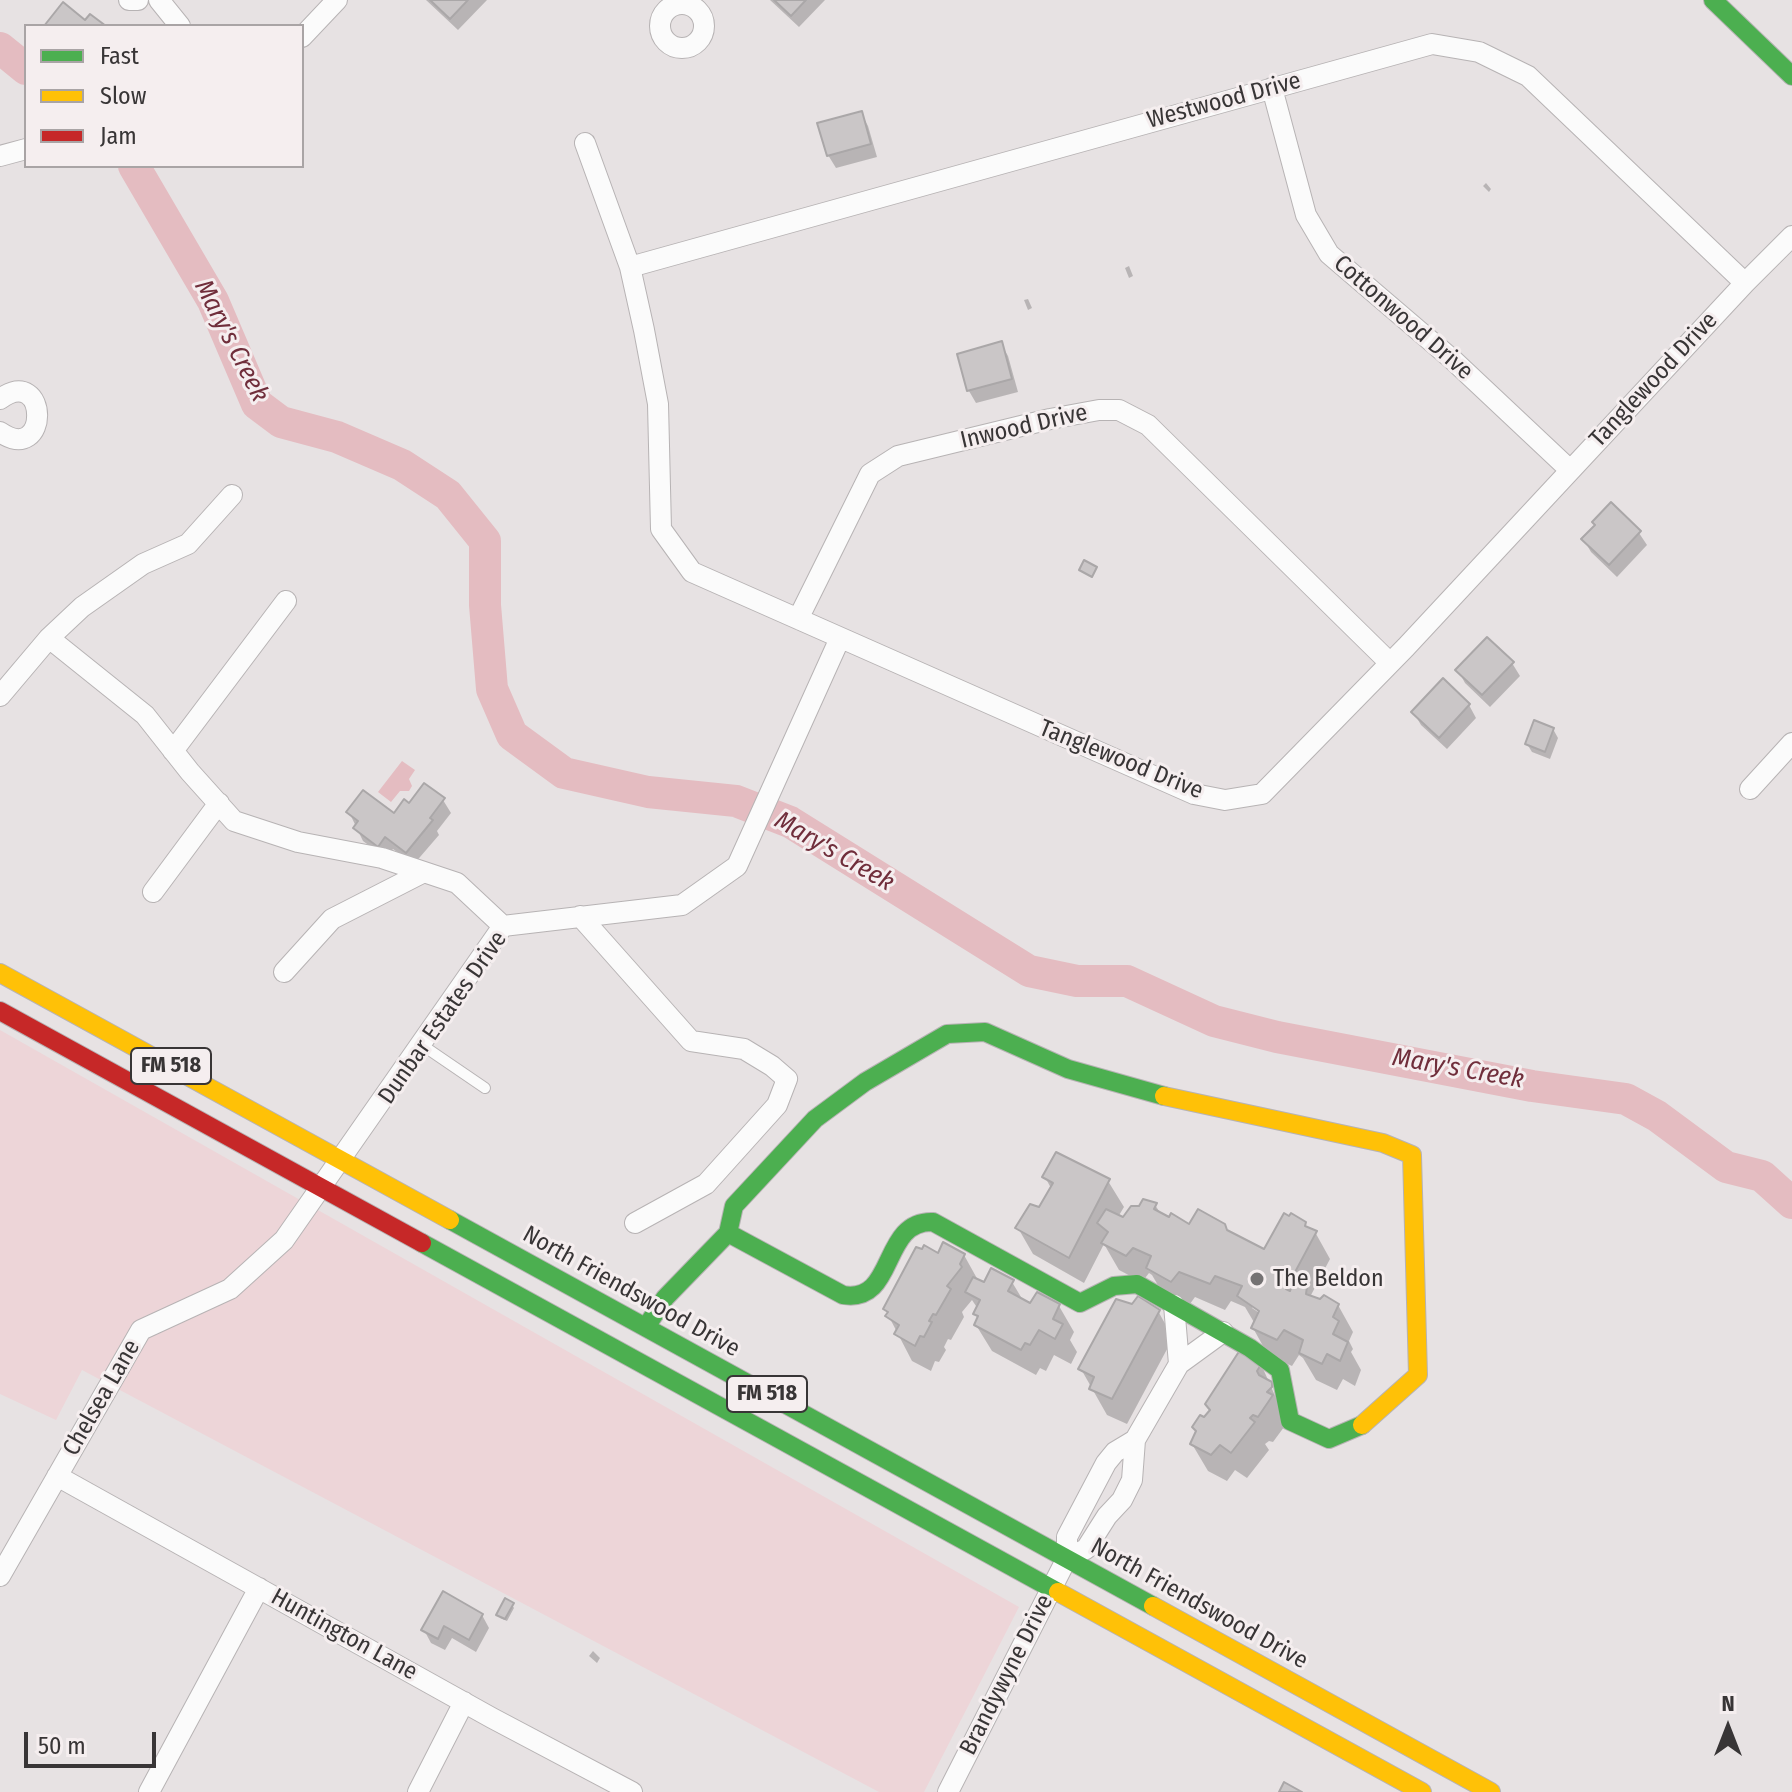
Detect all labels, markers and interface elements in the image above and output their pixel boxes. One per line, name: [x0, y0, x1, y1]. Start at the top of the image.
legend: [24, 24, 304, 168]
text: Fast: [100, 42, 139, 70]
street label: Westwood Drive: [1144, 67, 1304, 135]
text: Slow: [100, 82, 146, 110]
text: Jam: [100, 122, 137, 150]
street label: Cottonwood Drive: [1327, 250, 1479, 386]
water label: Mary's Creek: [187, 275, 275, 407]
street label: Tanglewood Drive: [1584, 307, 1724, 453]
street label: Inwood Drive: [958, 398, 1090, 456]
street label: Tanglewood Drive: [1035, 714, 1207, 806]
water label: Mary's Creek: [769, 805, 899, 899]
street label: Dunbar Estates Drive: [373, 926, 513, 1110]
water label: Mary's Creek: [1390, 1042, 1526, 1096]
road number: FM 518: [131, 1048, 211, 1084]
street label: North Friendswood Drive: [518, 1220, 744, 1364]
place label: The Beldon: [1273, 1265, 1384, 1293]
marker: The Beldon: [1248, 1270, 1266, 1288]
street label: Chelsea Lane: [57, 1335, 147, 1461]
road number: FM 518: [727, 1376, 807, 1412]
street label: North Friendswood Drive: [1086, 1532, 1312, 1676]
street label: Huntington Lane: [266, 1583, 422, 1687]
street label: Brandywyne Drive: [954, 1590, 1060, 1760]
north arrow: [1688, 1688, 1768, 1768]
text: N: [1721, 1690, 1735, 1717]
scale bar: [28, 1716, 160, 1766]
text: 50 m: [38, 1732, 86, 1760]

